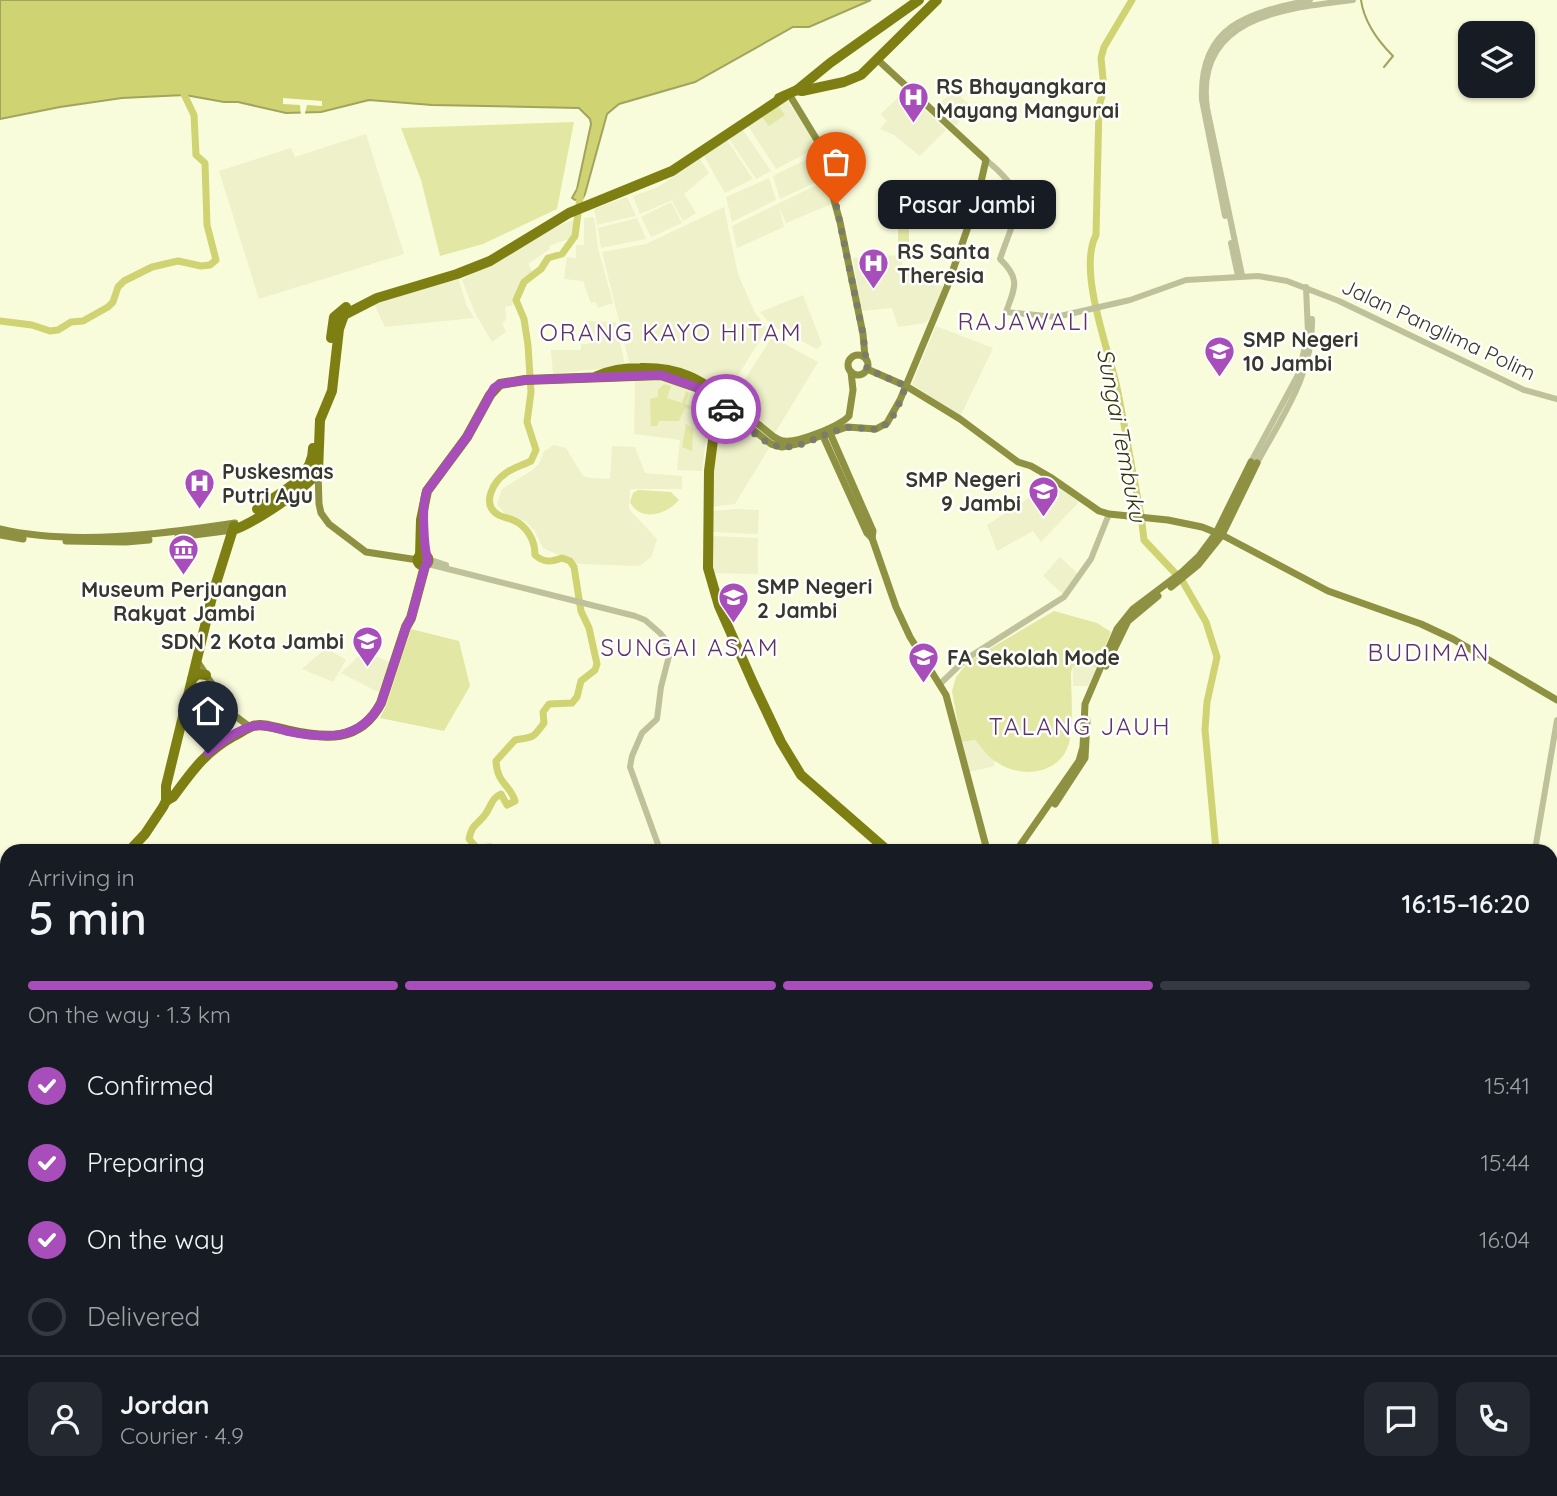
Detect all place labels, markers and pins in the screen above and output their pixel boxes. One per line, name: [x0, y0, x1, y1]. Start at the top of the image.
place label: RS Bhayangkara Mayang Mangurai: [936, 73, 1119, 123]
hospital icon: RS Bhayangkara Mayang Mangurai: [896, 81, 930, 125]
pin: [806, 132, 866, 204]
callout: Pasar Jambi: [878, 180, 1056, 228]
place label: RS Santa Theresia: [897, 238, 990, 288]
hospital icon: RS Santa Theresia: [857, 246, 891, 290]
place label: SMP Negeri 10 Jambi: [1243, 326, 1358, 376]
school or university icon: SMP Negeri 10 Jambi: [1203, 334, 1237, 378]
place label: Puskesmas Putri Ayu: [222, 458, 334, 508]
hospital icon: Puskesmas Putri Ayu: [182, 466, 216, 510]
place label: SMP Negeri 9 Jambi: [906, 466, 1021, 516]
school or university icon: SMP Negeri 9 Jambi: [1027, 474, 1061, 518]
museum icon: Museum Perjuangan Rakyat Jambi: [167, 532, 201, 576]
place label: SMP Negeri 2 Jambi: [757, 573, 872, 623]
place label: Museum Perjuangan Rakyat Jambi: [81, 576, 287, 626]
school or university icon: SMP Negeri 2 Jambi: [717, 581, 751, 625]
school or university icon: SDN 2 Kota Jambi: [350, 624, 384, 668]
place label: SDN 2 Kota Jambi: [161, 628, 344, 654]
school or university icon: FA Sekolah Mode: [907, 640, 941, 684]
place label: FA Sekolah Mode: [947, 644, 1120, 670]
pin: [178, 681, 238, 753]

